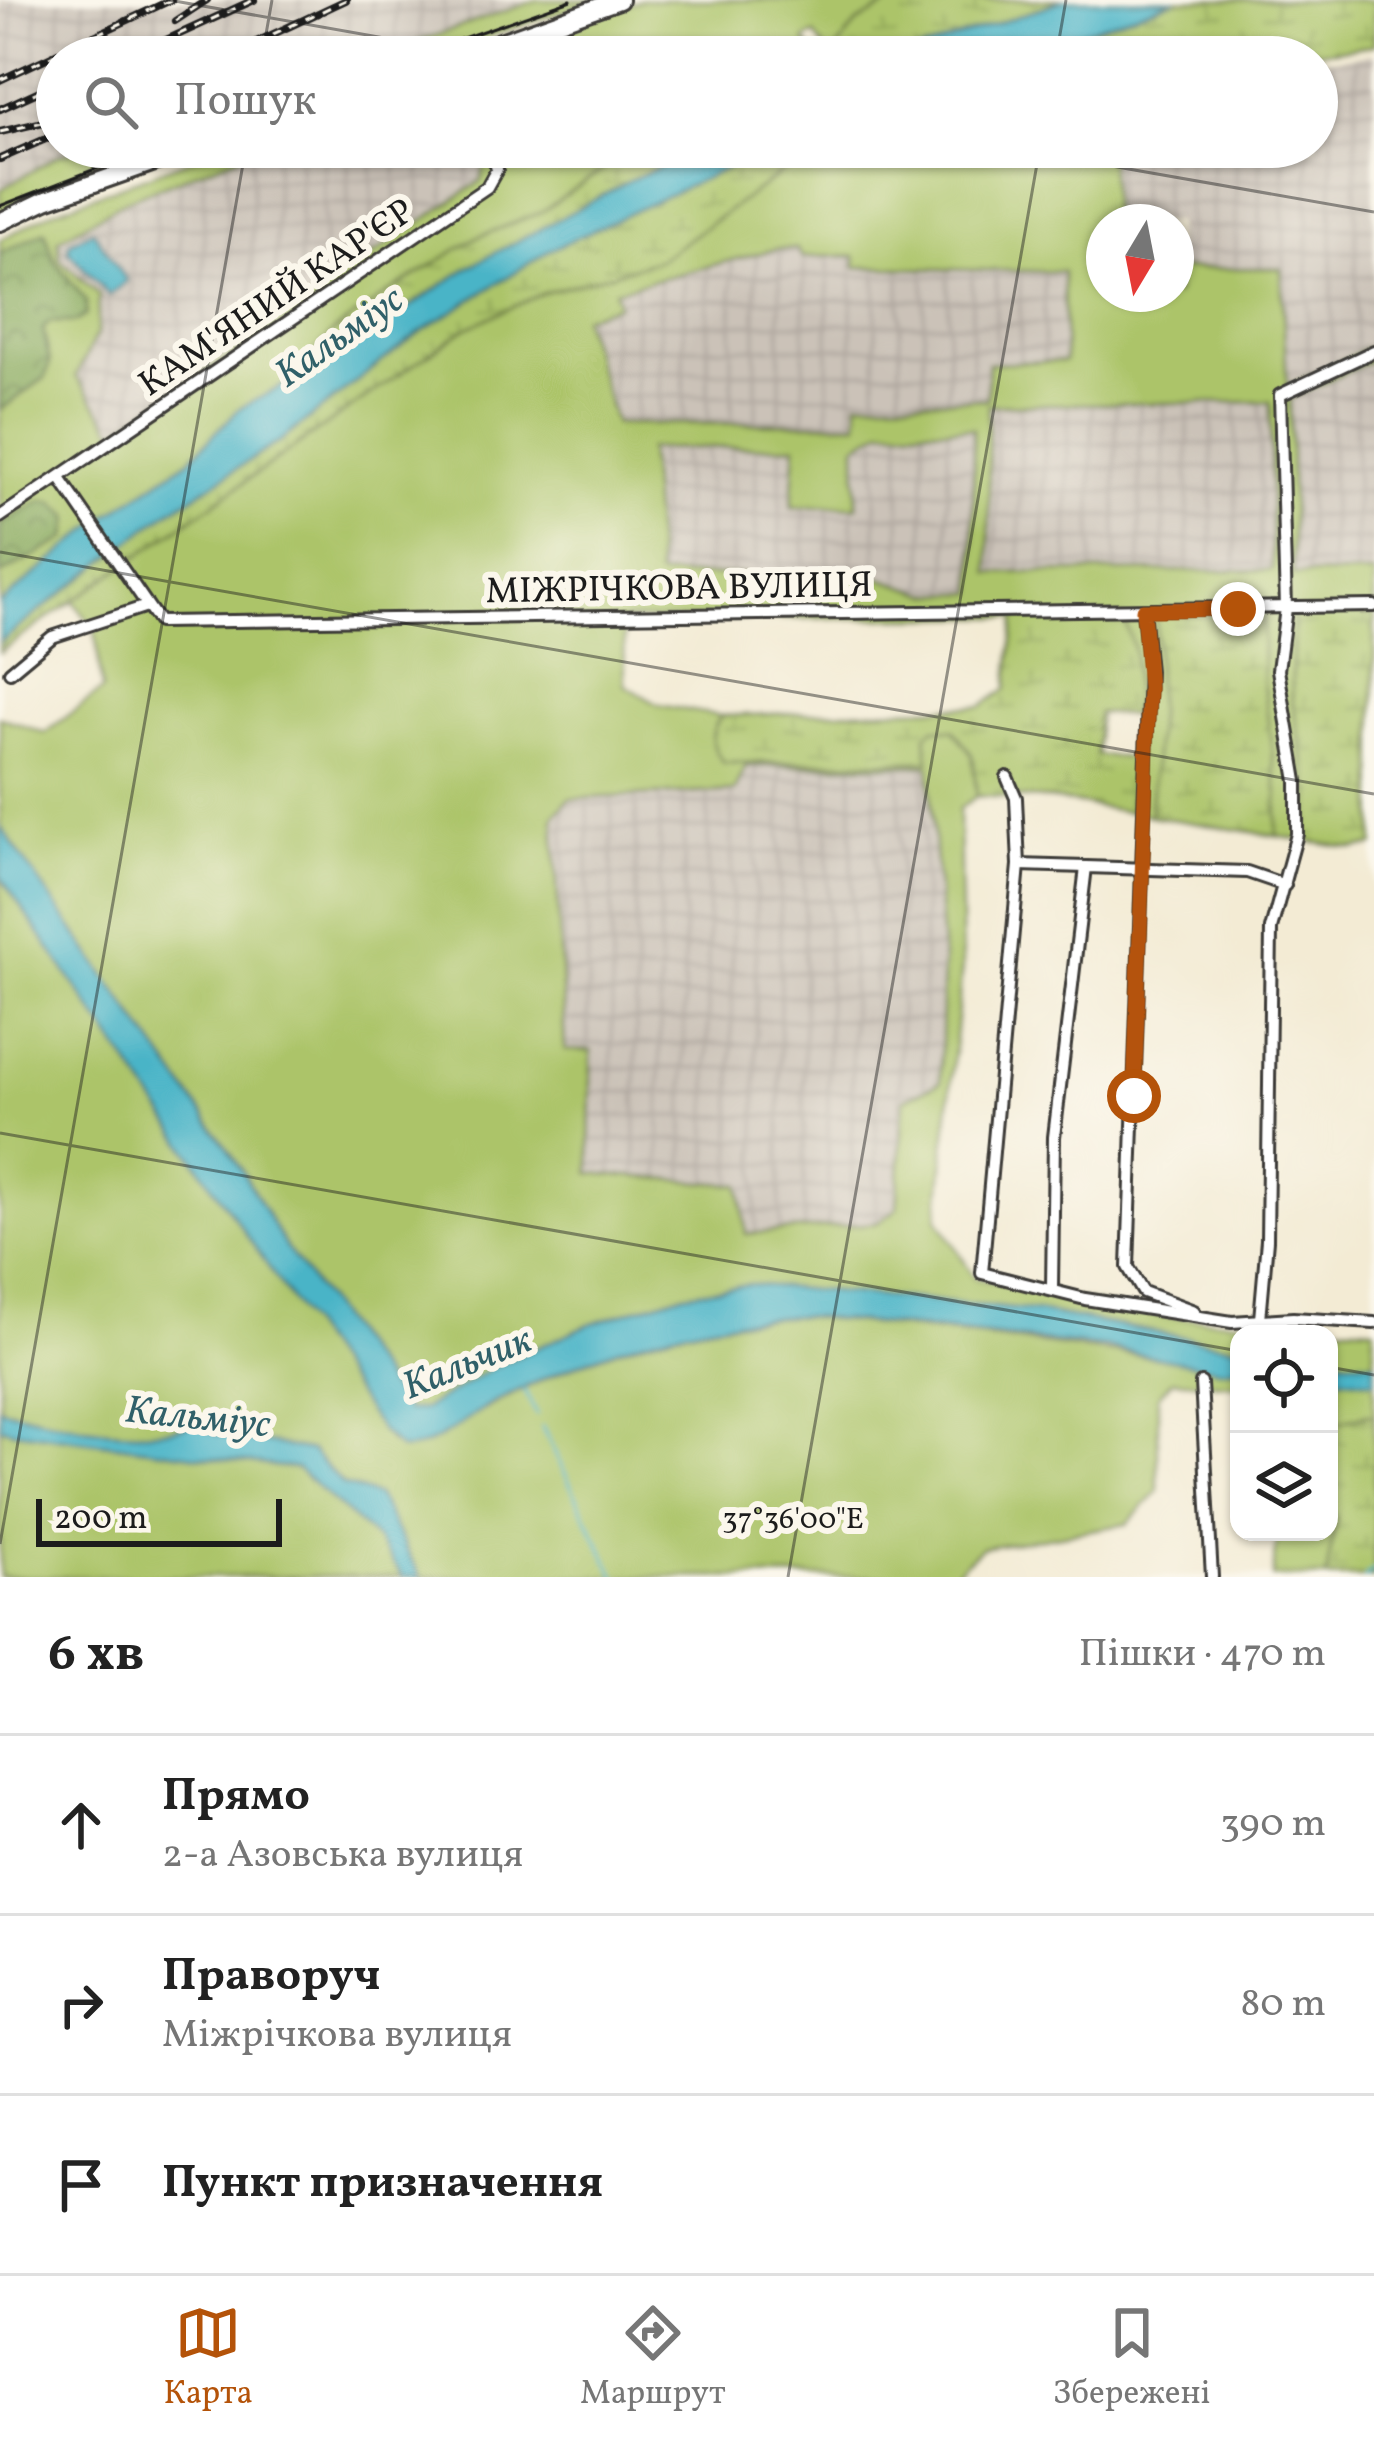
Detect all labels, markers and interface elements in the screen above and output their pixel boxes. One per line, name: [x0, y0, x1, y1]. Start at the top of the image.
search box: [36, 36, 1338, 168]
icon: search: [78, 69, 144, 135]
text: Пошук: [174, 71, 317, 134]
street label: КАМ'ЯНИЙ КАР'ЄР: [130, 188, 425, 410]
north arrow: [1086, 204, 1194, 312]
water label: Кальміус: [265, 274, 415, 402]
street label: МІЖРІЧКОВА ВУЛИЦЯ: [485, 562, 873, 618]
route end: [1211, 582, 1265, 636]
route start: [1107, 1069, 1161, 1123]
water label: Кальчик: [395, 1314, 541, 1415]
map controls: [1230, 1325, 1338, 1541]
button: locate: [1230, 1325, 1338, 1433]
water label: Кальміус: [122, 1385, 273, 1453]
button: layers: [1230, 1433, 1338, 1541]
scale bar: [36, 1493, 282, 1546]
text: 200 m: [54, 1497, 148, 1543]
text: 37°36'00"E: [722, 1499, 864, 1541]
text: 6 хв: [48, 1620, 144, 1691]
text: Пішки · 470 m: [1079, 1628, 1326, 1682]
text: Прямо: [162, 1766, 310, 1829]
icon: ahead: [48, 1792, 114, 1858]
text: 390 m: [1220, 1798, 1326, 1852]
text: 2-а Азовська вулиця: [162, 1829, 523, 1883]
text: Праворуч: [162, 1946, 381, 2009]
icon: right: [48, 1972, 114, 2038]
text: 80 m: [1240, 1978, 1326, 2032]
text: Міжрічкова вулиця: [162, 2009, 512, 2063]
icon: arrive: [48, 2152, 114, 2218]
text: Пункт призначення: [162, 2153, 603, 2216]
tab: Карта: [163, 2300, 253, 2418]
tab: Маршрут: [580, 2300, 726, 2418]
tab: Збережені: [1053, 2300, 1211, 2418]

